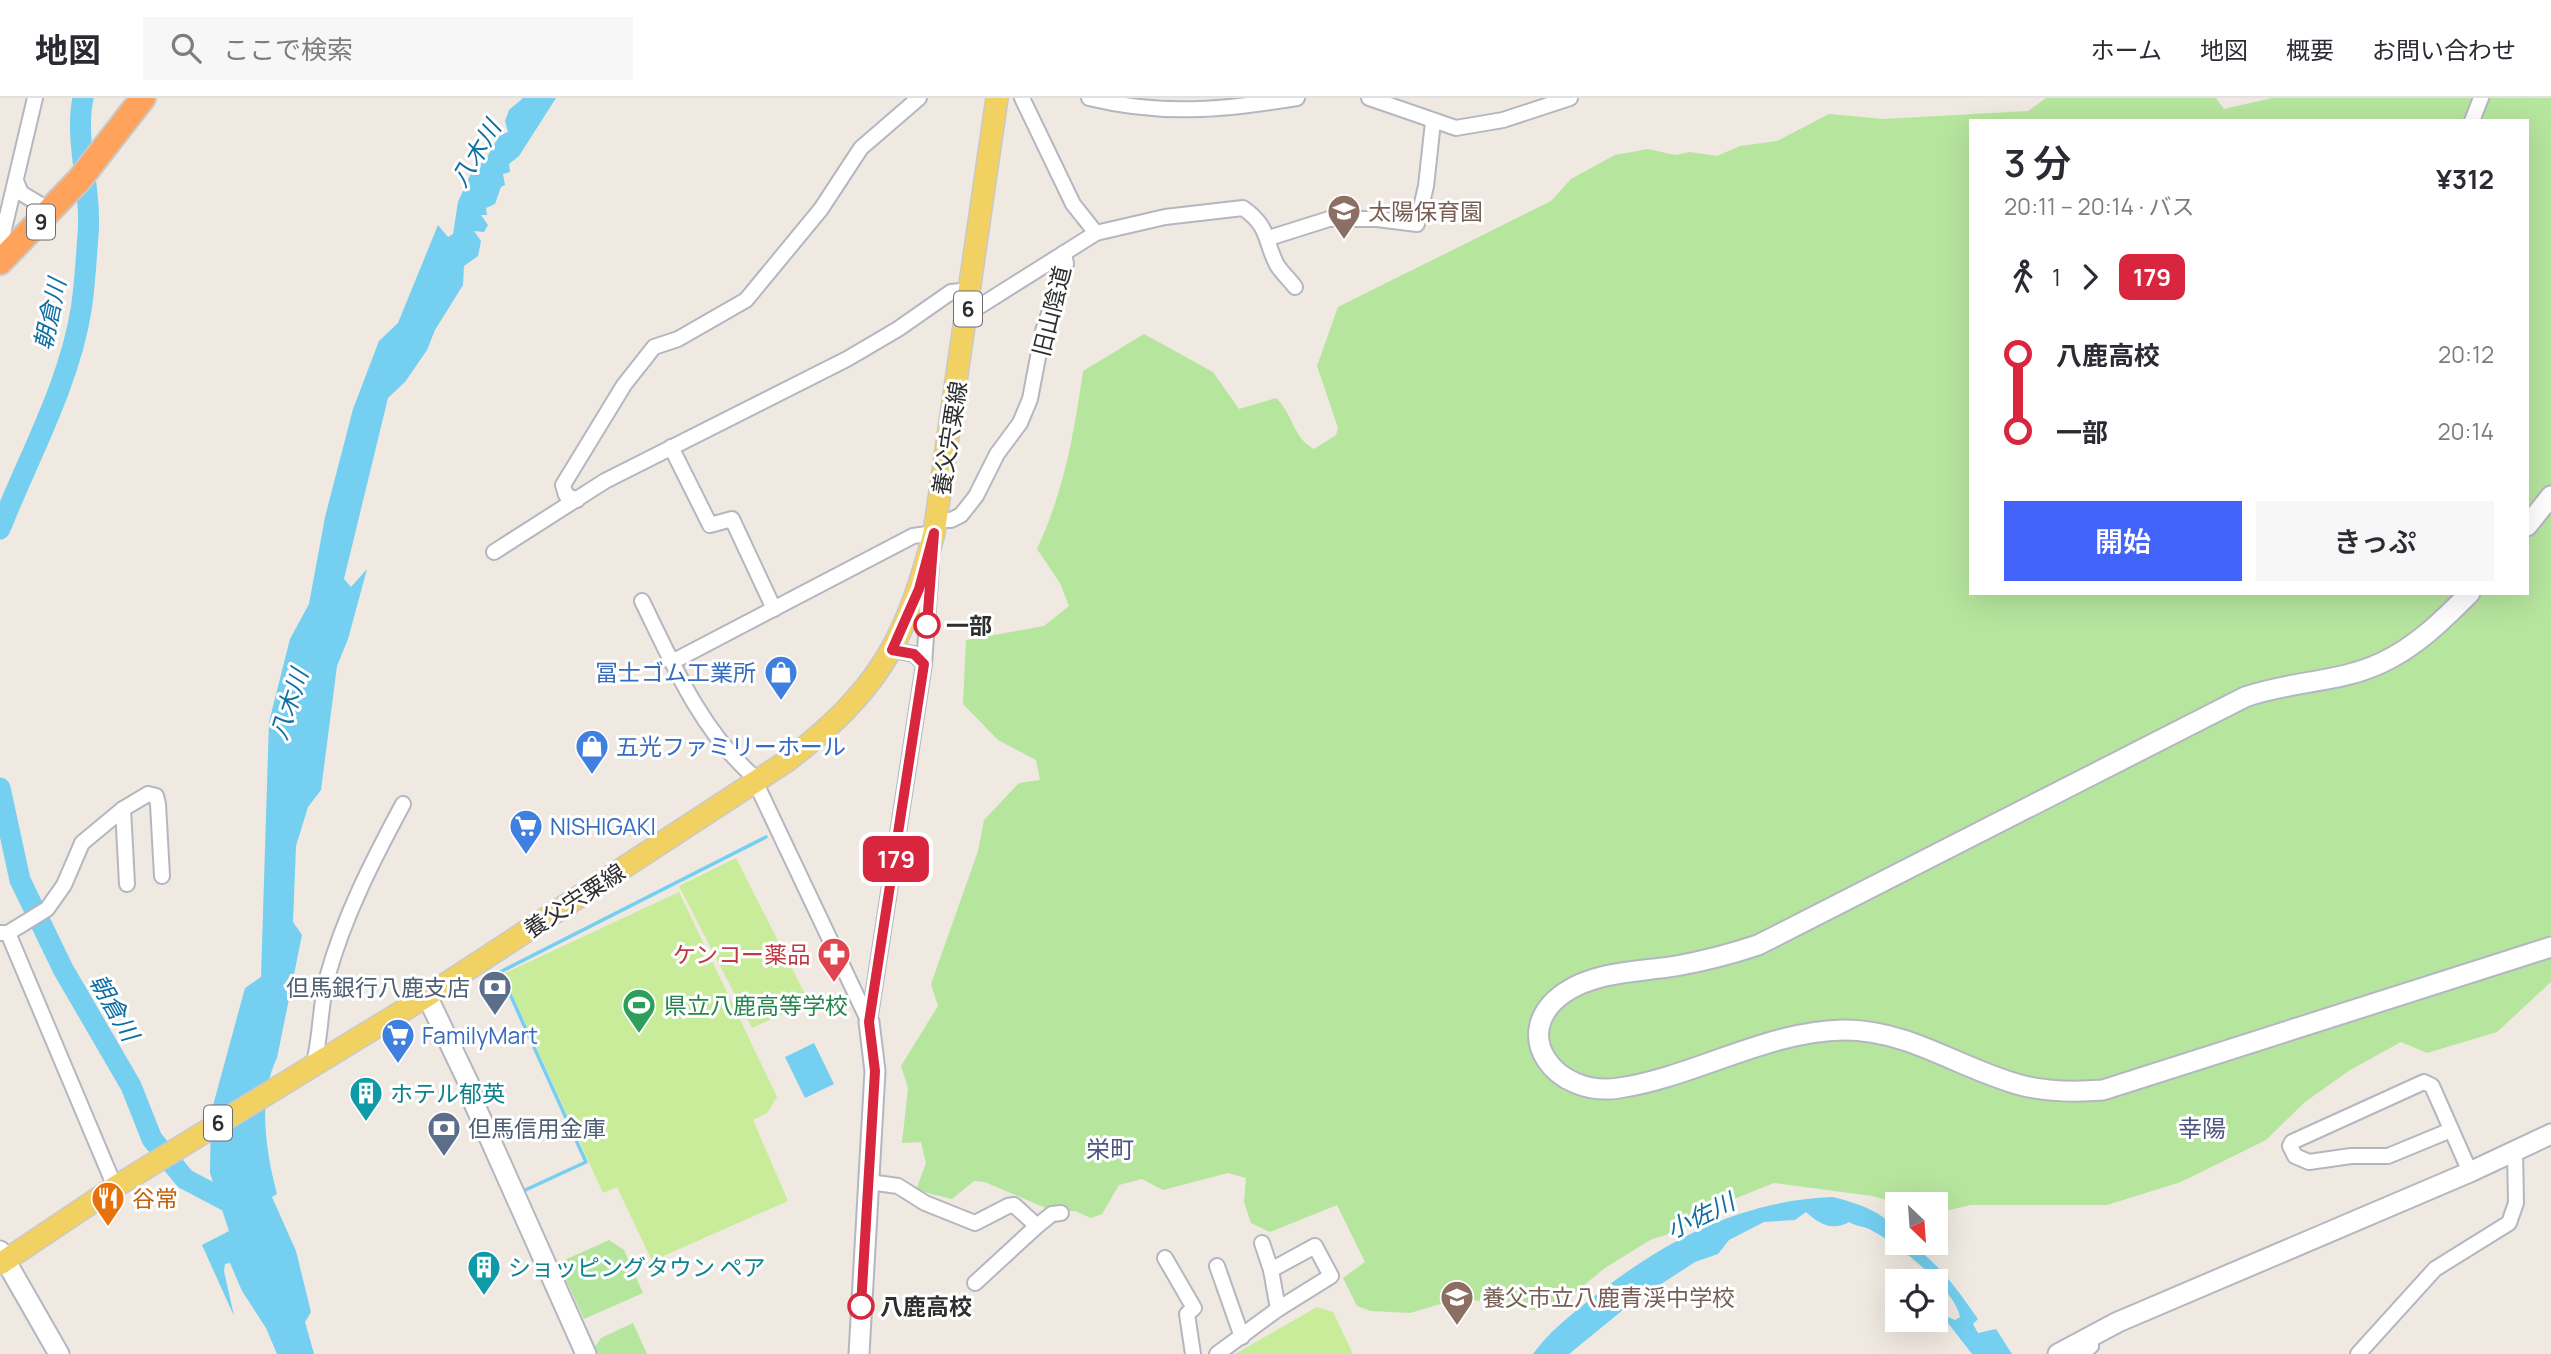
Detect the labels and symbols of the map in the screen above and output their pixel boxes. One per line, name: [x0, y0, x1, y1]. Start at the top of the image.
water label: 八木川: [442, 111, 509, 192]
school or university icon: 太陽保育園: [1325, 192, 1363, 241]
place label: 太陽保育園: [1368, 195, 1483, 227]
road number: 9: [27, 204, 55, 240]
street label: 旧山陰道: [1024, 262, 1078, 360]
water label: 朝倉川: [25, 272, 73, 353]
road number: 6: [954, 292, 982, 326]
street label: 養父宍粟線: [924, 379, 974, 497]
place label: 一部: [946, 609, 992, 641]
marker: 一部: [914, 612, 940, 638]
shop icon: 冨士ゴム工業所: [762, 653, 800, 702]
place label: 冨士ゴム工業所: [595, 656, 756, 688]
water label: 八木川: [261, 662, 316, 743]
shop icon: 五光ファミリーホール: [573, 727, 611, 776]
place label: 五光ファミリーホール: [616, 730, 846, 762]
supermarket icon: NISHIGAKI: [507, 807, 545, 856]
place label: NISHIGAKI: [550, 810, 656, 842]
line badge: 179: [856, 836, 936, 882]
street label: 養父宍粟線: [517, 855, 631, 945]
pharmacy icon: ケンコー薬品: [815, 935, 853, 984]
place label: ケンコー薬品: [673, 938, 810, 970]
water label: 朝倉川: [83, 968, 149, 1049]
bank icon: 但馬銀行八鹿支店: [476, 968, 514, 1017]
place label: 但馬銀行八鹿支店: [286, 971, 470, 1003]
sports icon: 県立八鹿高等学校: [620, 986, 658, 1035]
place label: 県立八鹿高等学校: [664, 989, 848, 1021]
supermarket icon: FamilyMart: [379, 1016, 417, 1065]
place label: FamilyMart: [422, 1019, 538, 1051]
building icon: ホテル郁英: [347, 1074, 385, 1123]
place label: ホテル郁英: [390, 1077, 505, 1109]
road number: 6: [204, 1105, 232, 1140]
bank icon: 但馬信用金庫: [425, 1109, 463, 1158]
district label: 幸陽: [2178, 1111, 2226, 1144]
place label: 但馬信用金庫: [468, 1112, 606, 1144]
district label: 栄町: [1086, 1132, 1134, 1165]
restaurant icon: 谷常: [89, 1179, 127, 1228]
place label: 谷常: [132, 1182, 178, 1214]
water label: 小佐川: [1660, 1183, 1742, 1246]
north arrow: [1885, 1192, 1948, 1255]
building icon: ショッピングタウン ペア: [465, 1248, 503, 1297]
place label: ショッピングタウン ペア: [508, 1251, 766, 1283]
school or university icon: 養父市立八鹿青渓中学校: [1438, 1278, 1476, 1327]
place label: 養父市立八鹿青渓中学校: [1482, 1281, 1735, 1313]
place label: 八鹿高校: [880, 1290, 972, 1322]
marker: 八鹿高校: [848, 1293, 874, 1319]

